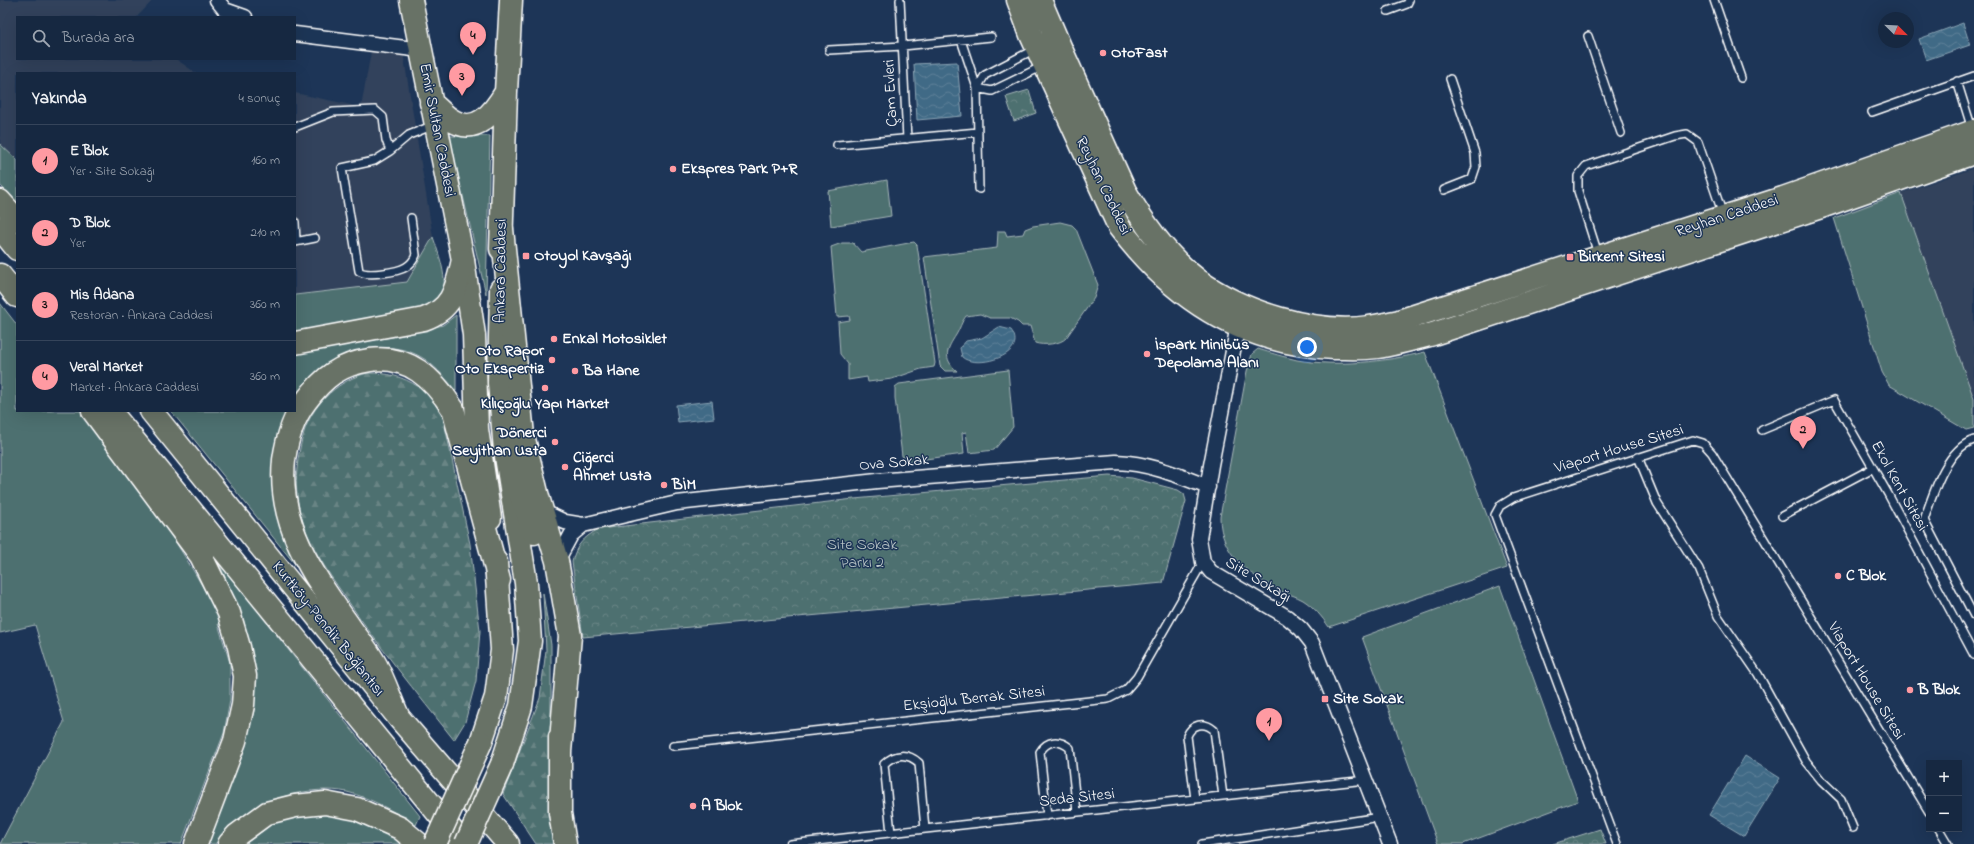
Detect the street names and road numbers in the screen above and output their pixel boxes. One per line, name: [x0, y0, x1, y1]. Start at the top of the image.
street label: Çam Evleri: [877, 59, 905, 127]
street label: Emir Sultan Caddesi: [412, 61, 462, 199]
street label: Reyhan Caddesi: [1069, 133, 1137, 239]
street label: Reyhan Caddesi: [1673, 188, 1782, 244]
street label: Ankara Caddesi: [488, 218, 514, 323]
street label: Viaport House Sitesi: [1550, 418, 1687, 480]
street label: Ekol Kent Sitesi: [1864, 436, 1934, 536]
street label: Ova Sokak: [858, 448, 931, 478]
street label: Site Sokağı: [1220, 551, 1296, 609]
street label: Kurtköy-Pendik Bağlantısı: [266, 556, 390, 702]
street label: Viaport House Sitesi: [1821, 617, 1911, 745]
street label: Ekşioğlu Berrak Sitesi: [902, 680, 1046, 718]
street label: Seda Sitesi: [1038, 782, 1116, 814]

